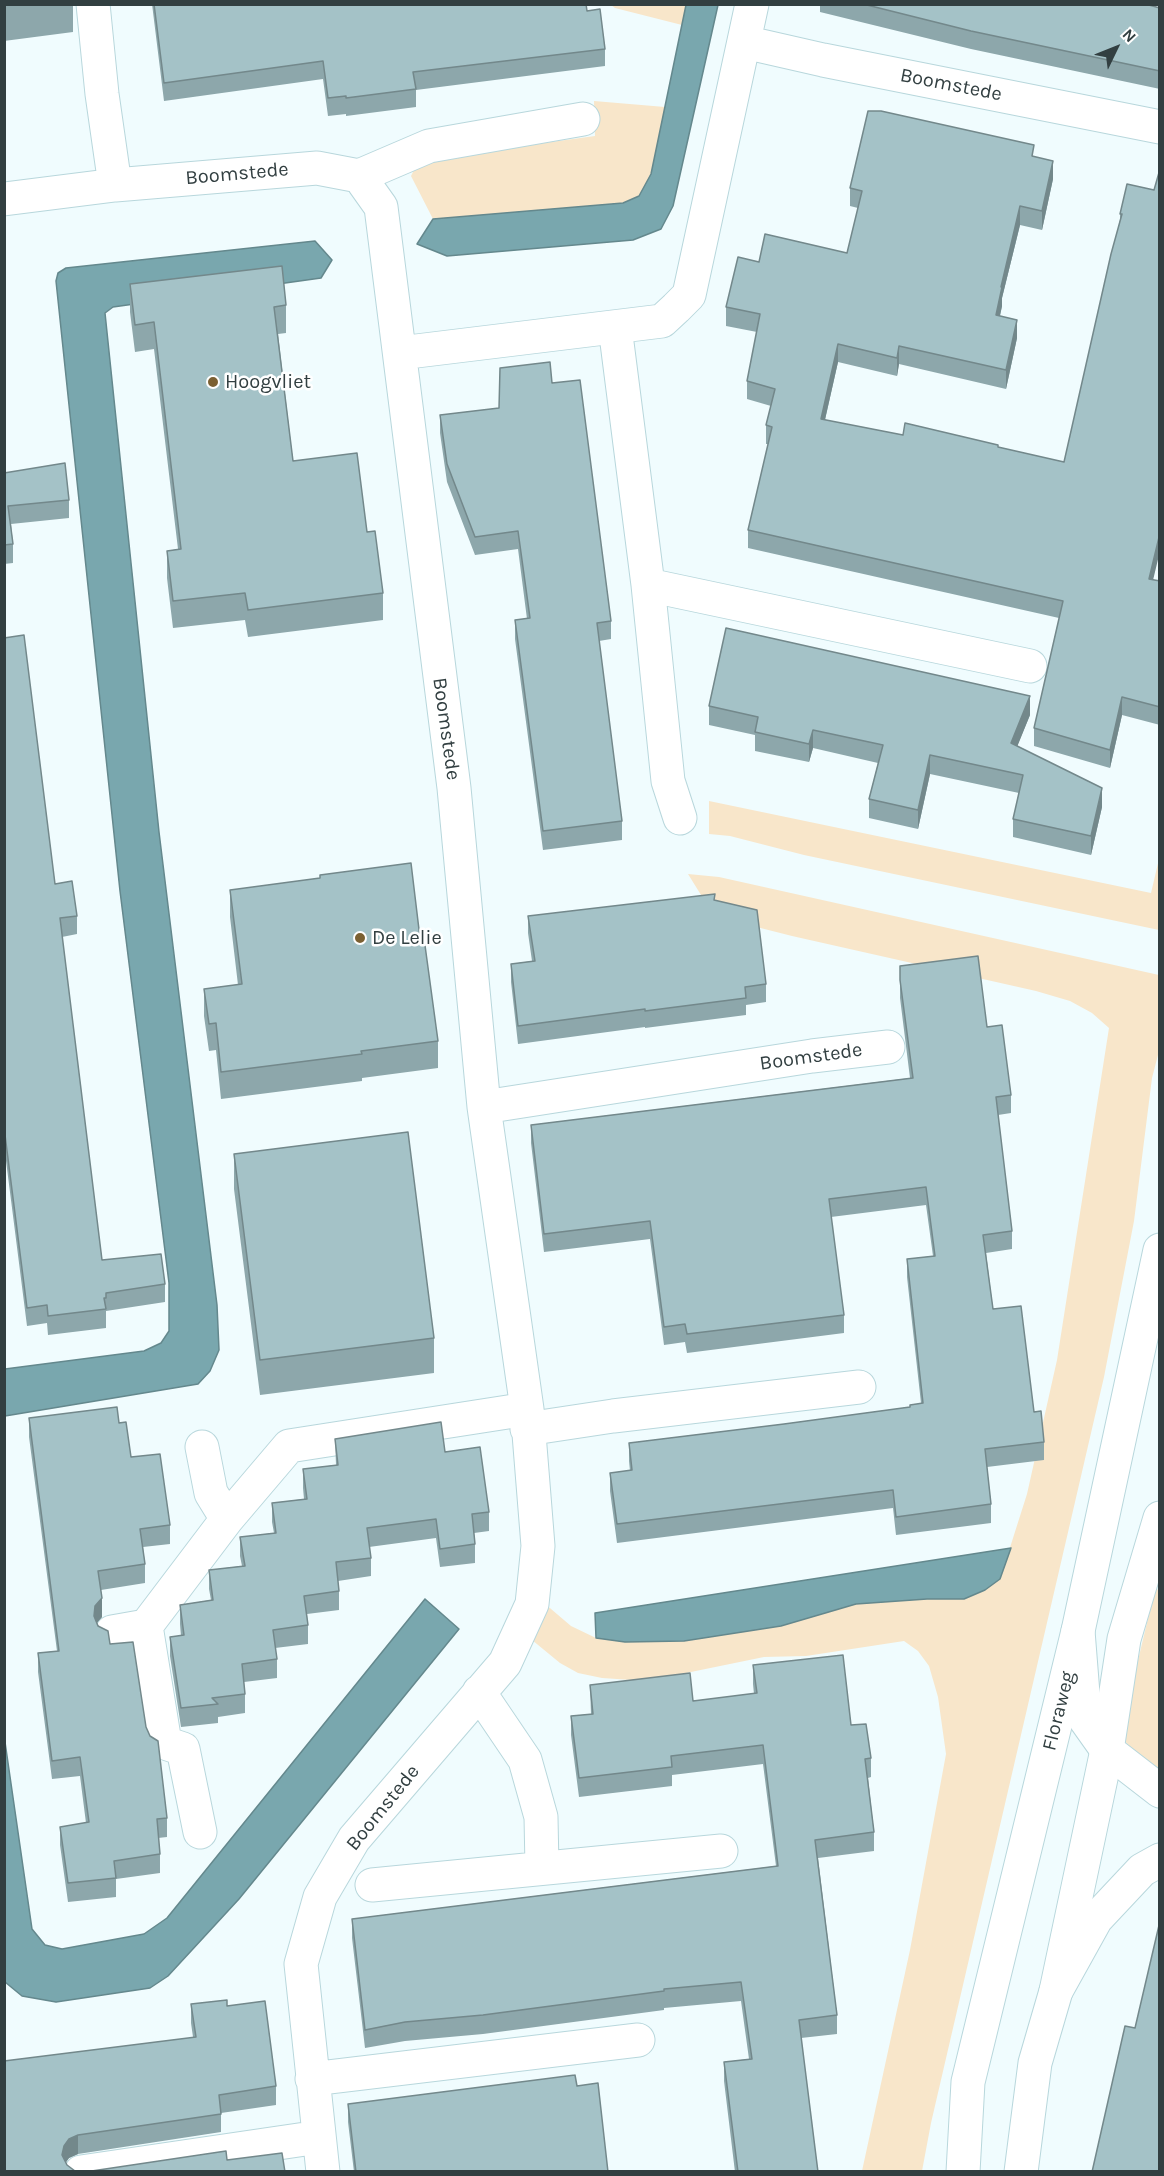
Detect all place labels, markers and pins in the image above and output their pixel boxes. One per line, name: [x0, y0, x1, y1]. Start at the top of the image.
place label: Hoogvliet: [225, 370, 311, 394]
marker: Hoogvliet: [206, 375, 220, 389]
place label: De Lelie: [372, 926, 442, 950]
marker: De Lelie: [353, 931, 367, 945]

